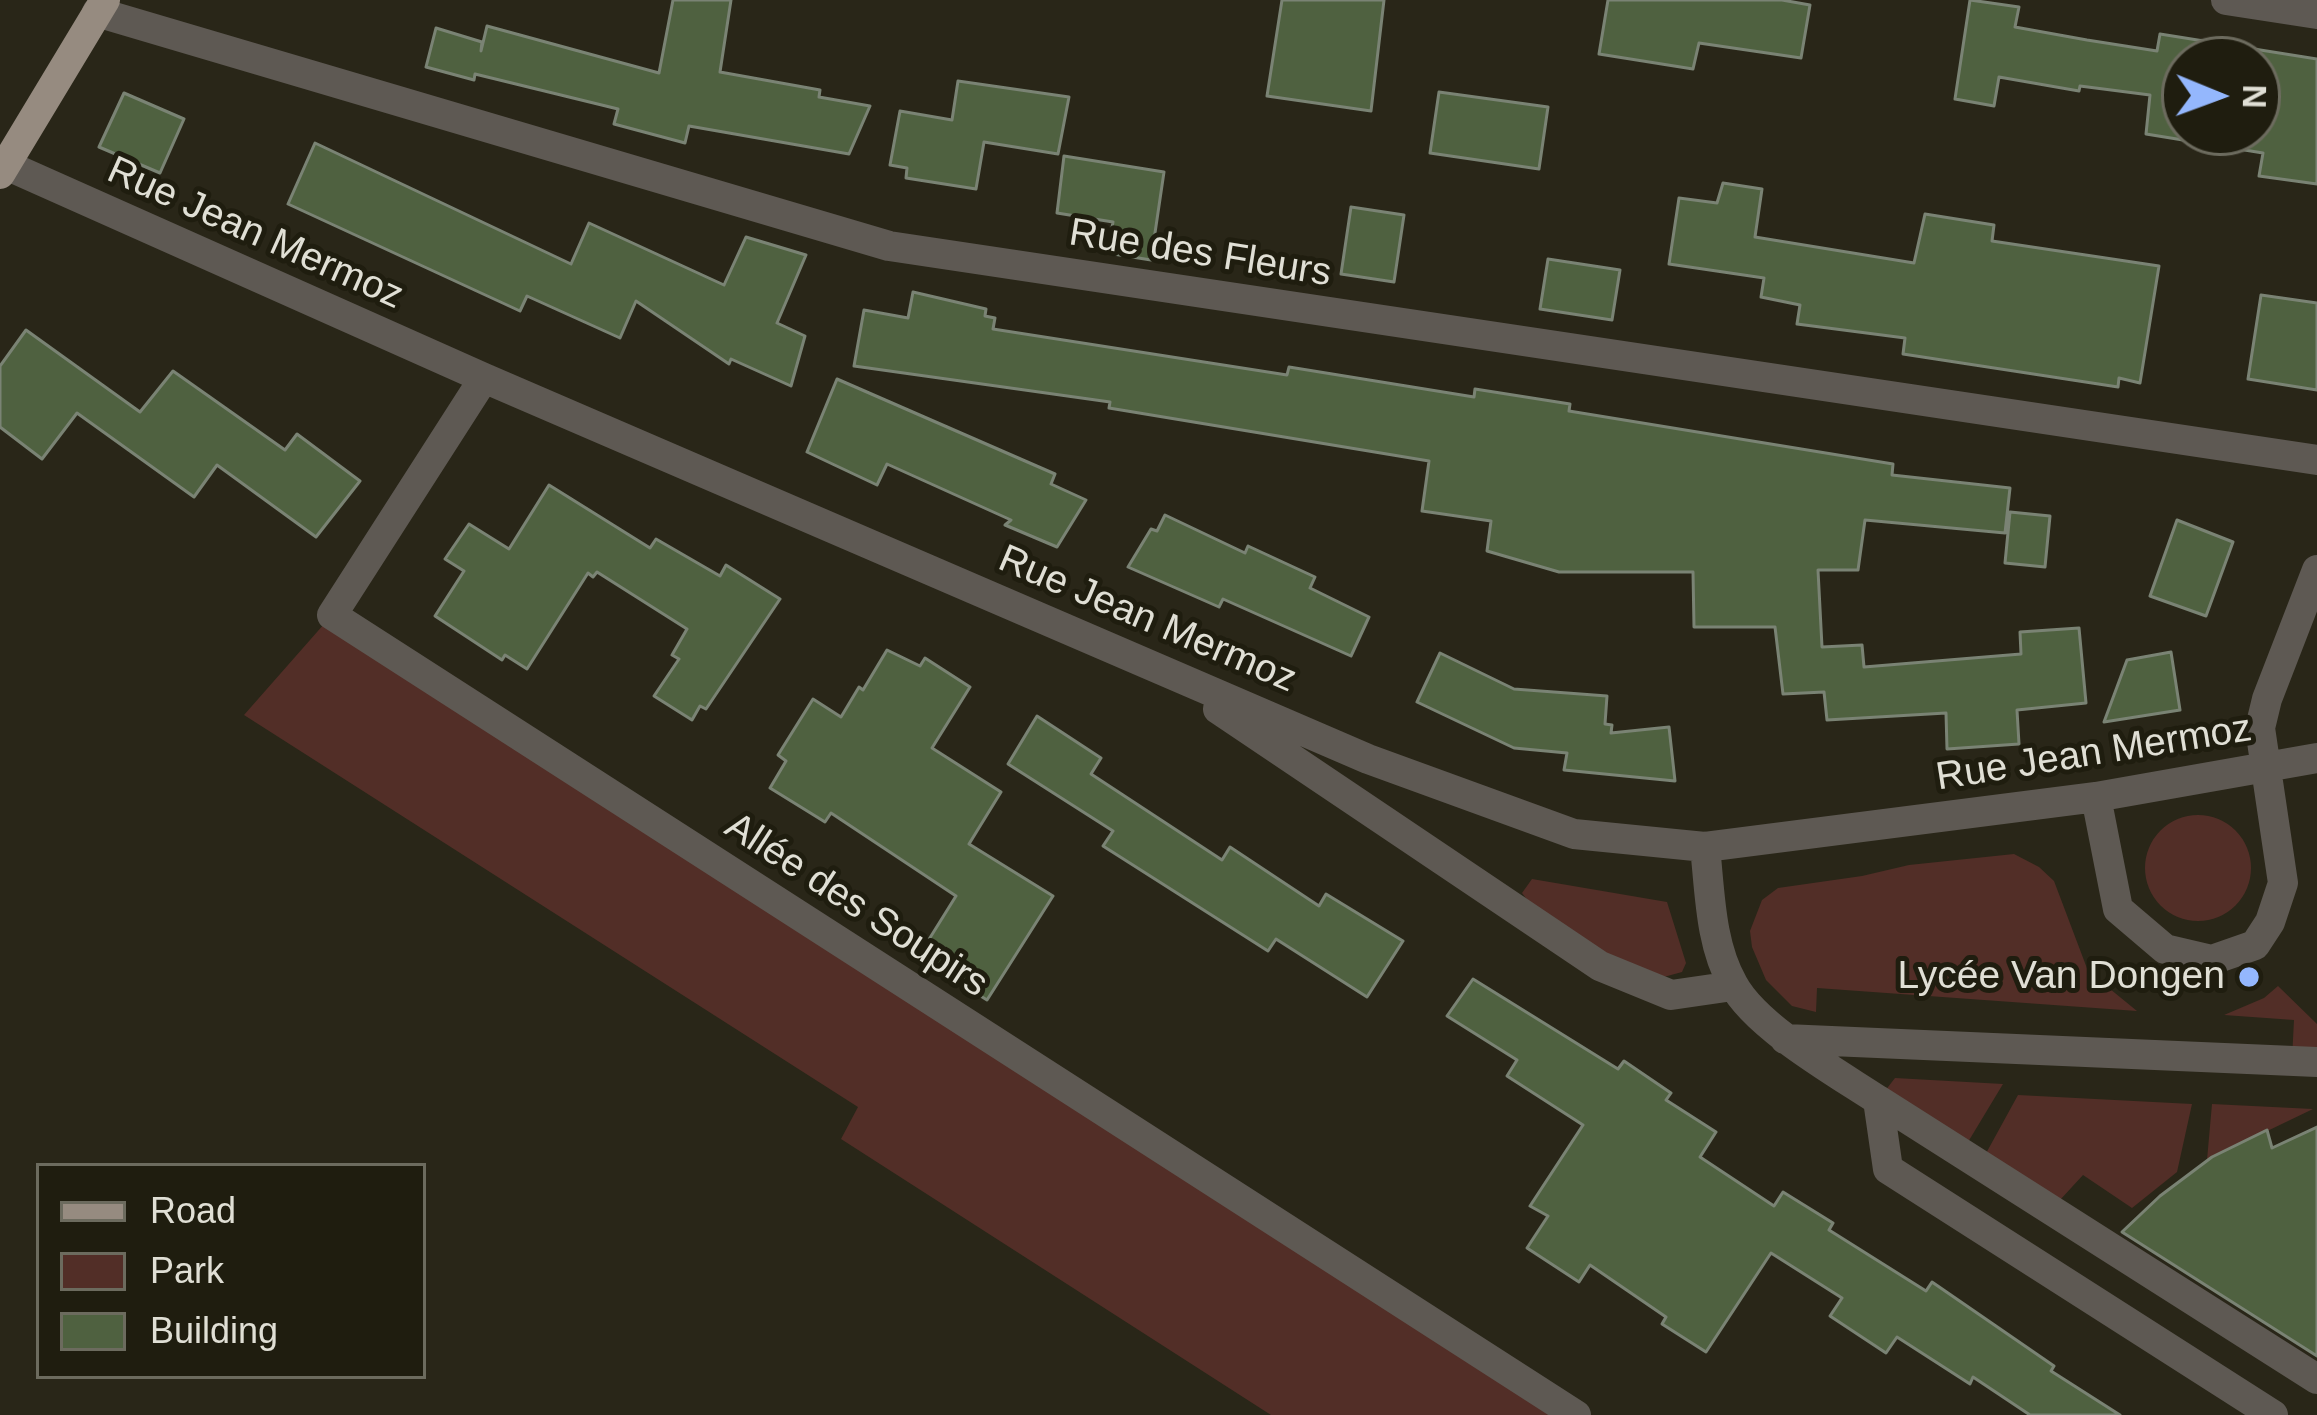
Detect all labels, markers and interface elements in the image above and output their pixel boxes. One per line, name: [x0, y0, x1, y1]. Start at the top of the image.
north arrow: [2161, 36, 2281, 156]
text: N: [2236, 84, 2273, 109]
street label: Rue Jean Mermoz: [100, 148, 410, 320]
street label: Rue des Fleurs: [1066, 210, 1334, 298]
street label: Rue Jean Mermoz: [991, 536, 1303, 704]
street label: Rue Jean Mermoz: [1933, 706, 2255, 802]
street label: Allée des Soupirs: [716, 804, 996, 1008]
place label: Lycée Van Dongen: [1898, 954, 2225, 1000]
marker: Lycée Van Dongen: [2236, 964, 2262, 990]
legend: [36, 1163, 426, 1379]
text: Road: [150, 1190, 236, 1231]
text: Park: [150, 1250, 224, 1291]
text: Building: [150, 1310, 278, 1351]

